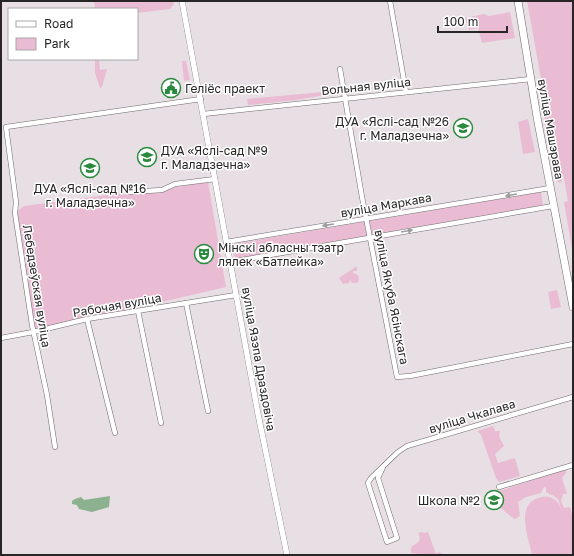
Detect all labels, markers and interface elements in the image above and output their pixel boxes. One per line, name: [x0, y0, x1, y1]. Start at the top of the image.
legend: [8, 8, 138, 60]
scale bar: [438, 8, 507, 34]
text: 100 m: [444, 14, 478, 29]
text: Road: [44, 16, 73, 31]
text: Park: [44, 36, 70, 51]
street label: Вольная вуліца: [320, 74, 412, 98]
public building icon: Геліёс праект: [160, 77, 182, 99]
street label: вуліца Машэрава: [535, 78, 567, 180]
place label: Геліёс праект: [185, 81, 265, 96]
place label: ДУА «Яслі-сад №26 г. Маладзечна»: [335, 114, 449, 143]
school or university icon: ДУА «Яслі-сад №26 г. Маладзечна»: [452, 117, 474, 139]
place label: ДУА «Яслі-сад №9 г. Маладзечна»: [161, 143, 268, 172]
school or university icon: ДУА «Яслі-сад №9 г. Маладзечна»: [136, 146, 158, 168]
school or university icon: ДУА «Яслі-сад №16 г. Маладзечна»: [79, 157, 101, 179]
place label: ДУА «Яслі-сад №16 г. Маладзечна»: [34, 181, 146, 210]
street label: вуліца Маркава: [339, 190, 433, 220]
one-way arrow: [505, 192, 518, 198]
one-way arrow: [322, 222, 334, 228]
street label: Лебедзеўская вуліца: [20, 224, 54, 348]
street label: вуліца Якуба Ясінскага: [372, 228, 412, 366]
one-way arrow: [400, 228, 413, 234]
place label: Мінскі абласны тэатр лялек «Батлейка»: [218, 240, 344, 269]
theatre icon: Мінскі абласны тэатр лялек «Батлейка»: [193, 243, 215, 265]
street label: вуліца Язэпа Драздовіча: [239, 286, 279, 432]
street label: Рабочая вуліца: [71, 290, 163, 320]
street label: вуліца Чкалава: [427, 396, 517, 436]
school or university icon: Школа №2: [483, 489, 505, 511]
place label: Школа №2: [418, 493, 480, 508]

